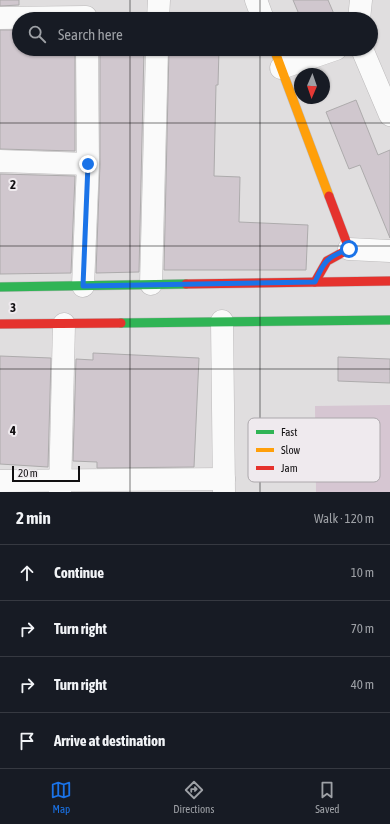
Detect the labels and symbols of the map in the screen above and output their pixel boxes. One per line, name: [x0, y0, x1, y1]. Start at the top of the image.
north arrow: [294, 68, 330, 104]
route end: [79, 155, 97, 173]
text: 2: [10, 177, 16, 192]
route start: [340, 240, 358, 258]
text: 3: [10, 300, 16, 315]
legend: [248, 418, 380, 482]
text: 4: [9, 423, 16, 438]
text: Fast: [281, 426, 297, 438]
text: Slow: [281, 444, 300, 456]
text: Jam: [281, 462, 298, 474]
scale bar: [12, 464, 80, 483]

